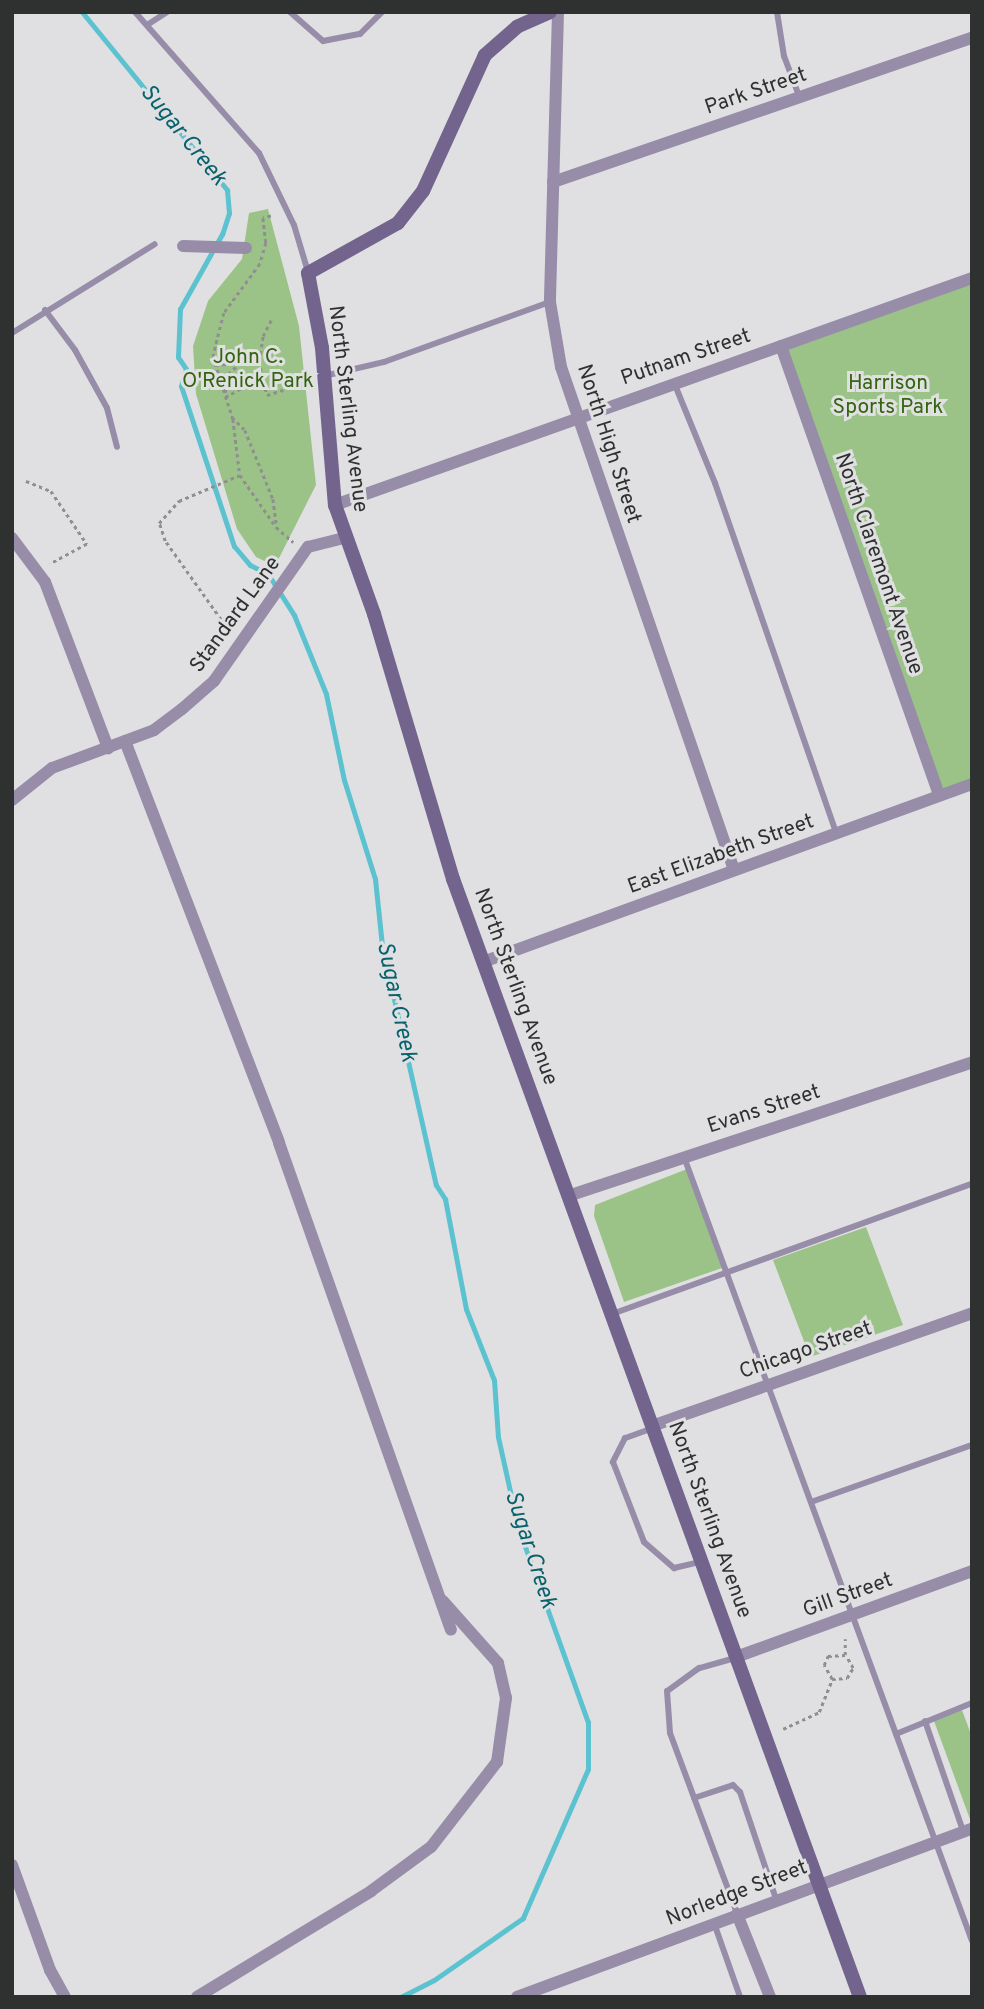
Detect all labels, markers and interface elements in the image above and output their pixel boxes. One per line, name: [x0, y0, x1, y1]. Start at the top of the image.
street label: Park Street: [702, 63, 810, 121]
water label: Sugar Creek: [133, 80, 231, 192]
street label: North Sterling Avenue: [322, 304, 372, 514]
street label: Putnam Street: [618, 324, 754, 392]
park label: John C. O'Renick Park: [182, 345, 314, 395]
street label: North High Street: [570, 361, 646, 527]
park label: Harrison Sports Park: [833, 371, 943, 421]
street label: North Claremont Avenue: [828, 450, 928, 678]
street label: Standard Lane: [185, 552, 287, 678]
street label: East Elizabeth Street: [624, 810, 818, 900]
street label: North Sterling Avenue: [467, 885, 563, 1089]
water label: Sugar Creek: [369, 939, 421, 1065]
street label: Evans Street: [704, 1080, 824, 1140]
street label: Chicago Street: [736, 1317, 876, 1385]
street label: North Sterling Avenue: [661, 1418, 757, 1622]
water label: Sugar Creek: [497, 1488, 561, 1612]
street label: Gill Street: [800, 1568, 896, 1624]
street label: Norledge Street: [663, 1855, 811, 1933]

